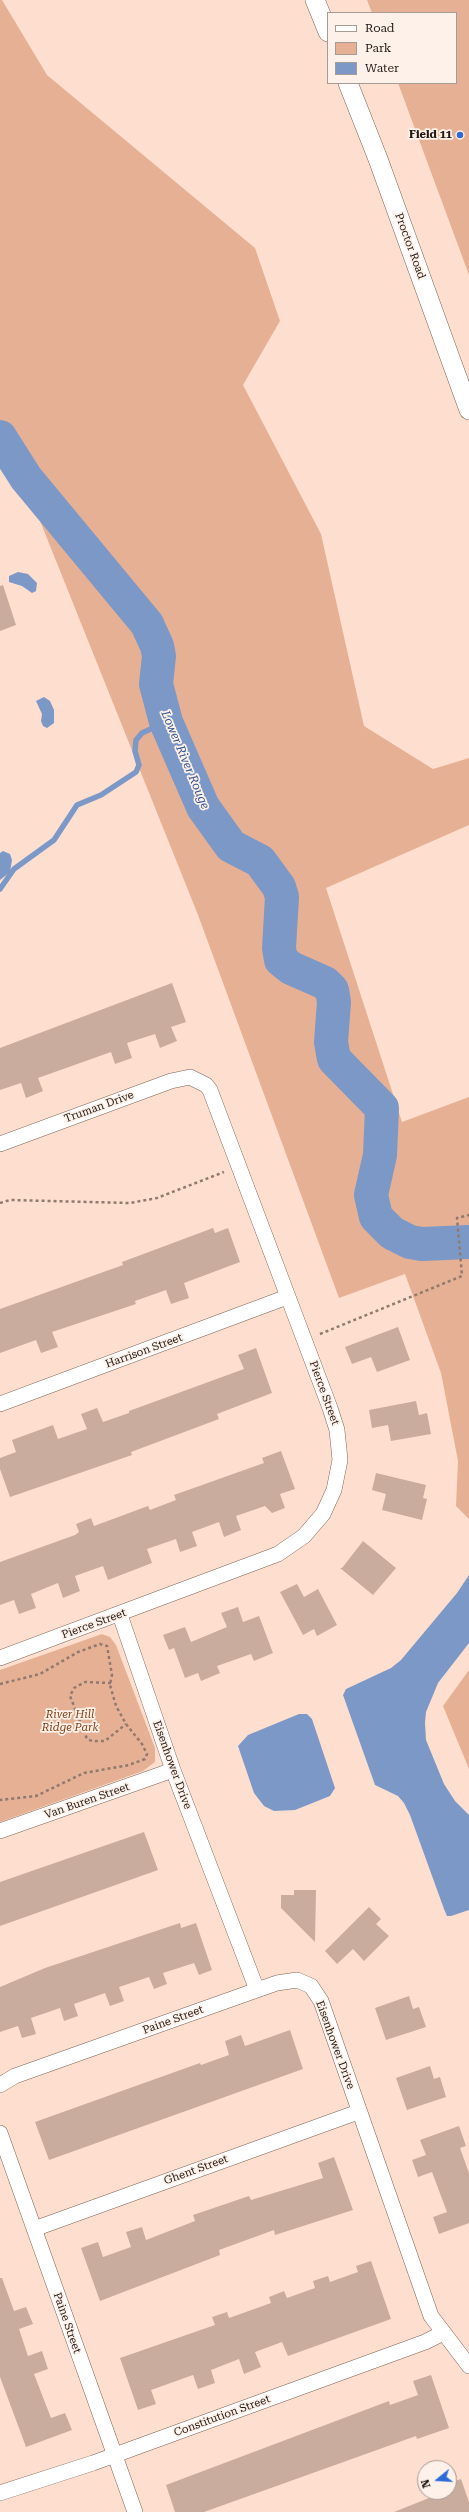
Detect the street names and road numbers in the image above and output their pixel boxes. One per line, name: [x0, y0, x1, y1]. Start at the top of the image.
street label: Proctor Road: [392, 211, 428, 281]
street label: Truman Drive: [62, 1088, 136, 1126]
street label: Harrison Street: [104, 1331, 184, 1371]
street label: Pierce Street: [306, 1359, 342, 1427]
street label: Pierce Street: [60, 1606, 128, 1642]
street label: Eisenhower Drive: [150, 1719, 194, 1811]
street label: Van Buren Street: [43, 1780, 131, 1822]
street label: Eisenhower Drive: [313, 1999, 357, 2091]
street label: Paine Street: [141, 2003, 205, 2037]
street label: Ghent Street: [162, 2152, 230, 2188]
street label: Paine Street: [50, 2291, 84, 2355]
street label: Constitution Street: [172, 2392, 272, 2440]

